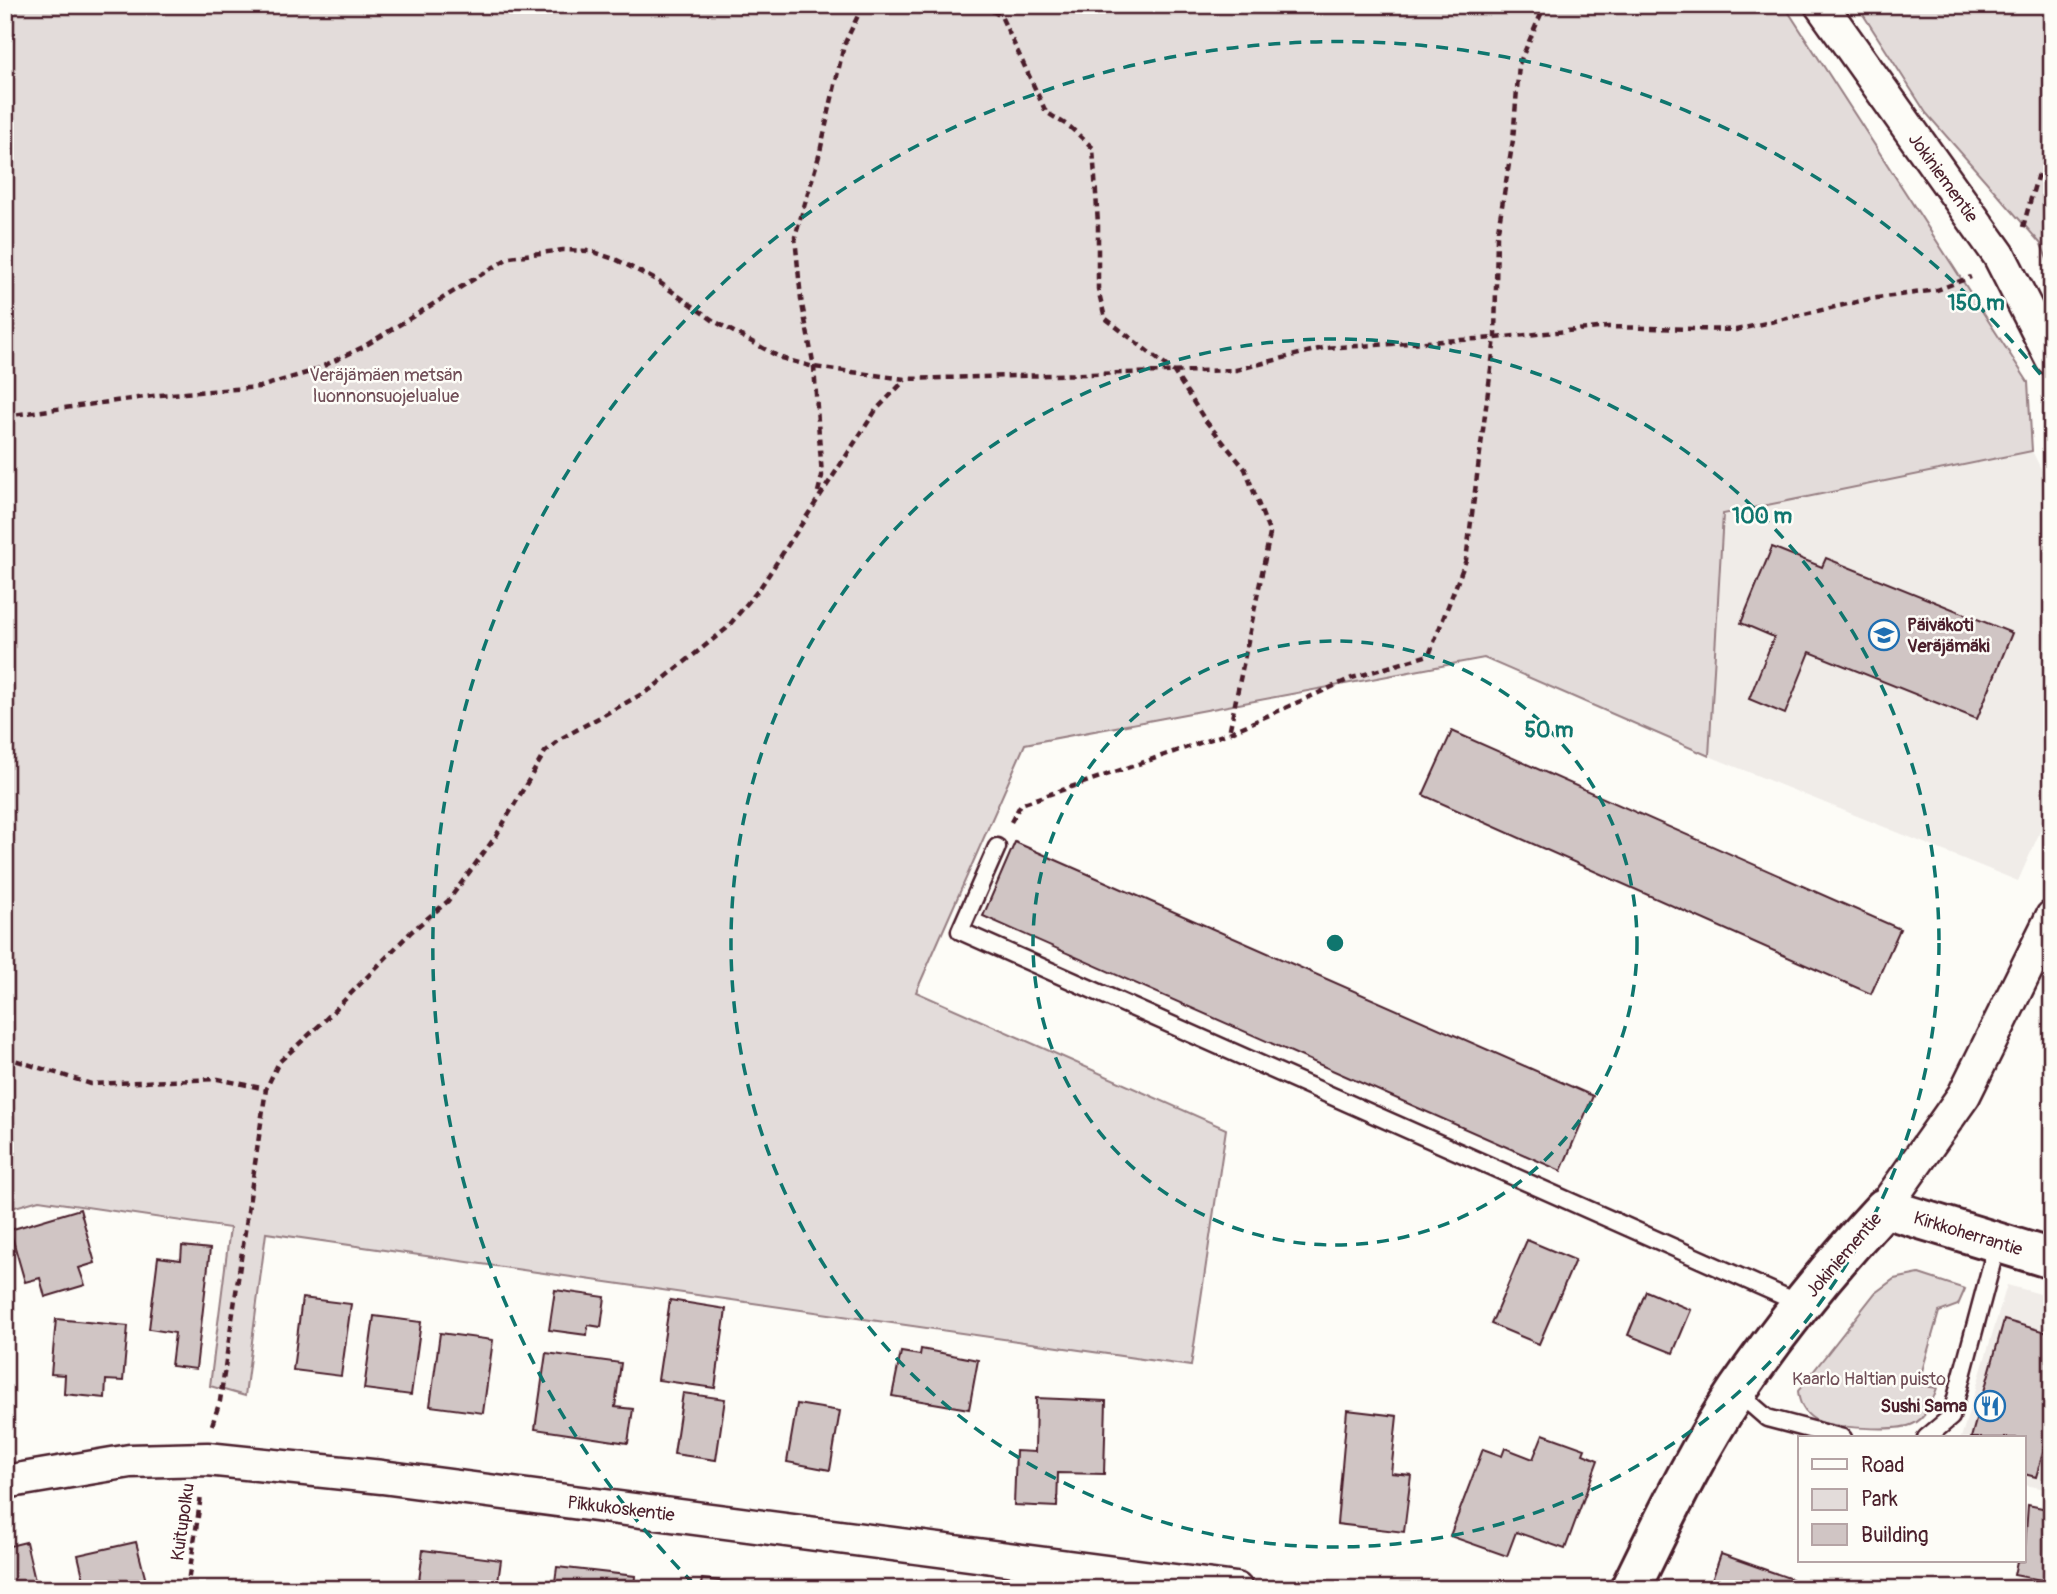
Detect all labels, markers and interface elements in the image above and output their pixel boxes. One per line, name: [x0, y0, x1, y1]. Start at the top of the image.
street label: Jokiniementie: [1903, 129, 1983, 227]
text: 150 m: [1947, 290, 2005, 317]
park label: Veräjämäen metsän luonnonsuojelualue: [309, 364, 463, 408]
text: 100 m: [1732, 503, 1792, 530]
place label: Päiväkoti Veräjämäki: [1907, 614, 1990, 658]
school or university icon: Päiväkoti Veräjämäki: [1867, 618, 1901, 652]
text: 50 m: [1525, 717, 1574, 744]
centre of rings: [1323, 931, 1347, 955]
street label: Kirkkoherrantie: [1911, 1207, 2025, 1261]
street label: Jokiniementie: [1801, 1208, 1887, 1302]
park label: Kaarlo Haltian puisto: [1792, 1368, 1946, 1391]
restaurant icon: Sushi Sama: [1973, 1389, 2007, 1423]
place label: Sushi Sama: [1880, 1395, 1968, 1418]
legend: [1798, 1436, 2025, 1562]
text: Road: [1861, 1452, 1905, 1479]
street label: Kuitupolku: [166, 1482, 200, 1562]
text: Park: [1861, 1486, 1898, 1513]
street label: Pikkukoskentie: [566, 1491, 676, 1527]
text: Building: [1861, 1522, 1928, 1549]

